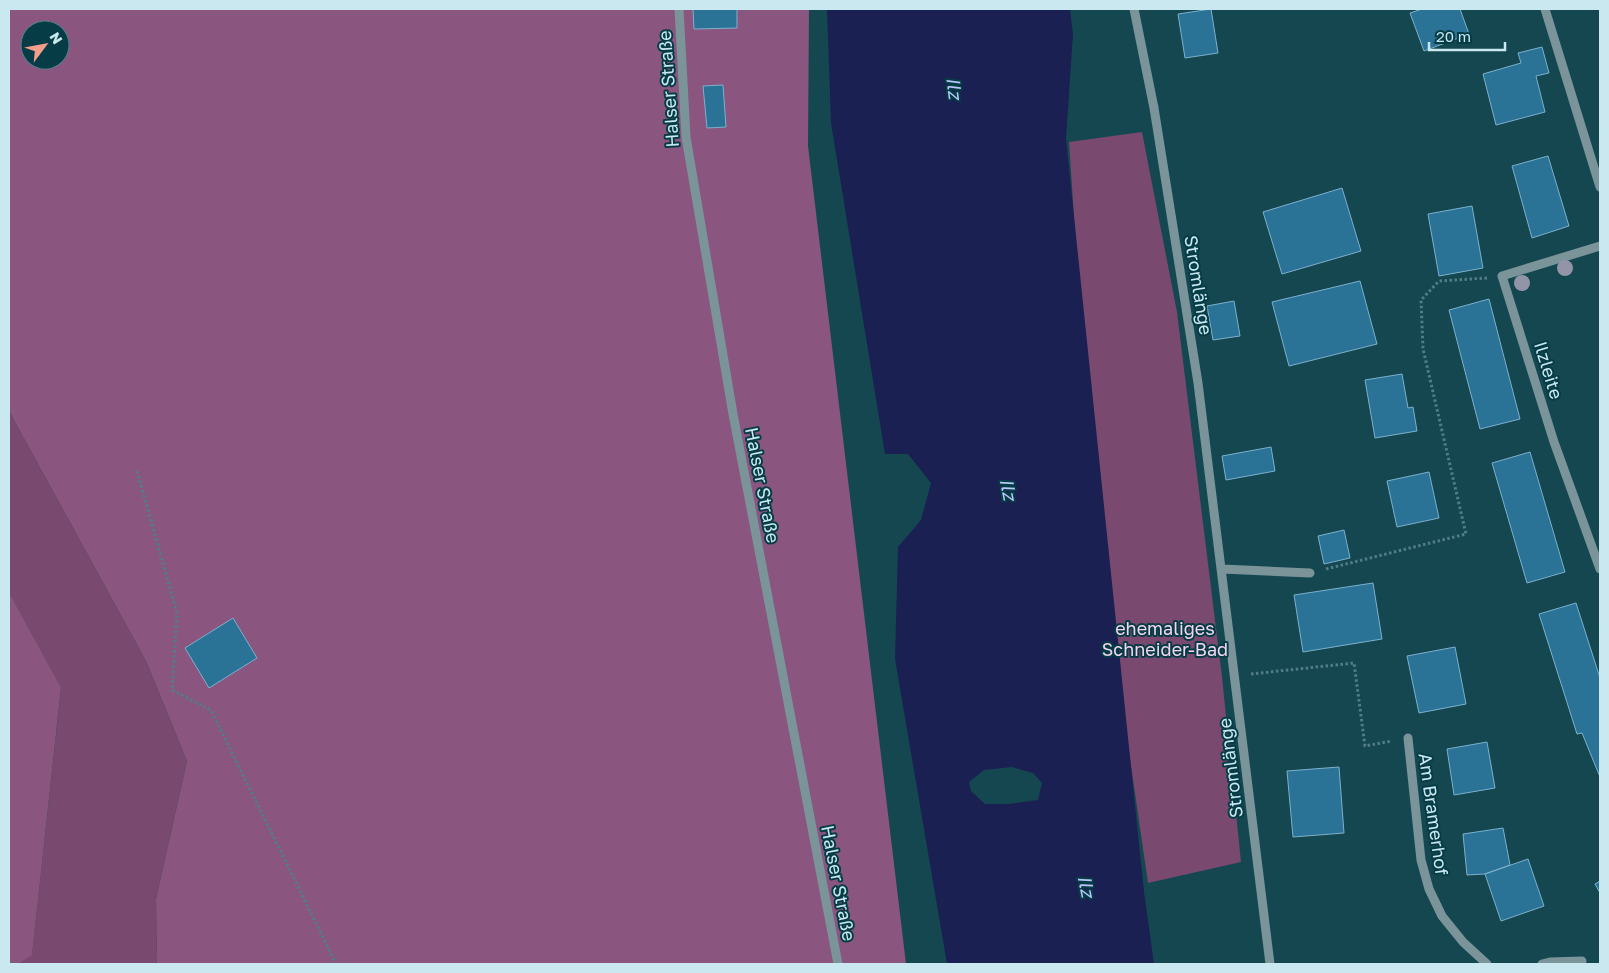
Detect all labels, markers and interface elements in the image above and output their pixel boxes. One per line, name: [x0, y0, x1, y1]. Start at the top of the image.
north arrow: [20, 20, 70, 70]
scale bar: [1429, 20, 1505, 52]
text: 20 m: [1436, 27, 1471, 45]
text: N: [46, 29, 66, 47]
street label: Halser Straße: [653, 30, 683, 148]
water label: Ilz: [942, 76, 968, 103]
street label: Stromlänge: [1180, 234, 1218, 336]
street label: Ilzleite: [1530, 338, 1568, 402]
street label: Halser Straße: [741, 425, 785, 545]
water label: Ilz: [996, 476, 1023, 504]
park label: ehemaliges Schneider-Bad: [1102, 617, 1228, 660]
street label: Stromlänge: [1213, 717, 1247, 819]
street label: Am Bramerhof: [1415, 751, 1454, 877]
street label: Halser Straße: [817, 823, 861, 943]
water label: Ilz: [1074, 873, 1101, 901]

